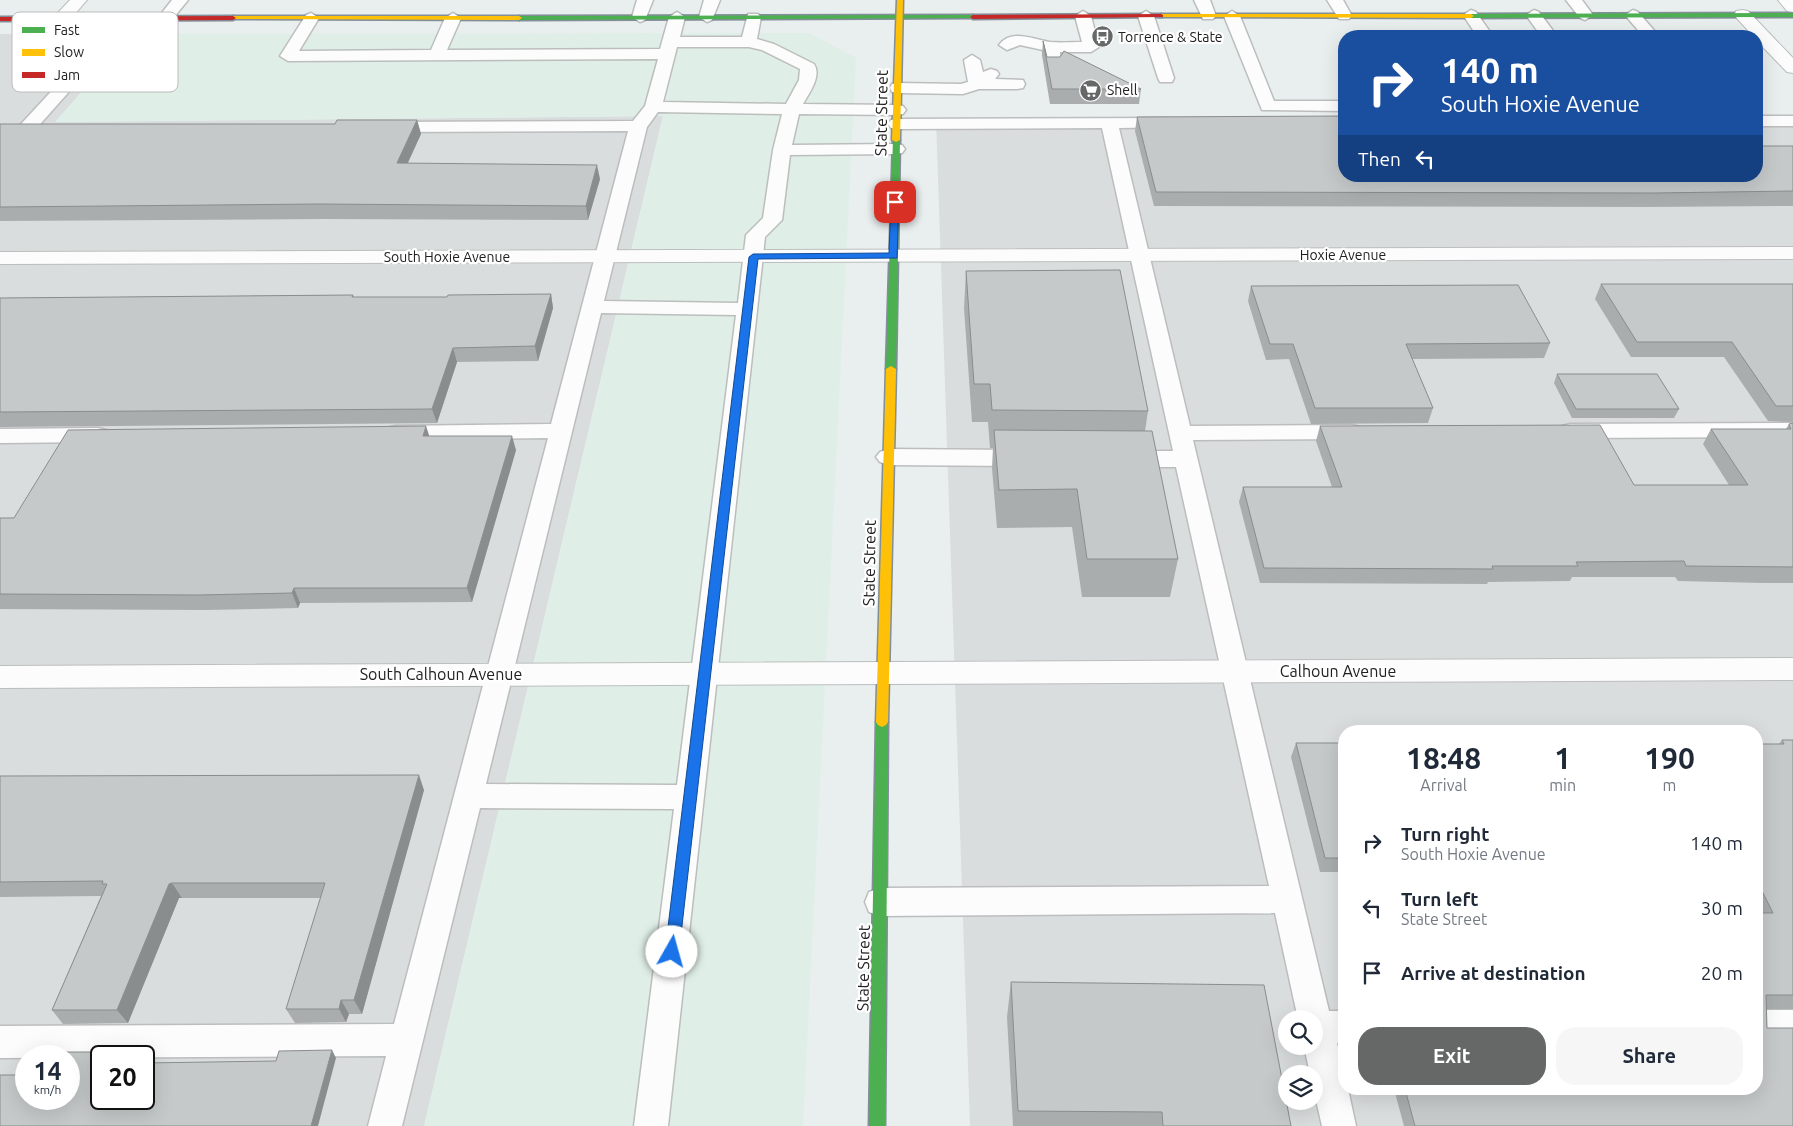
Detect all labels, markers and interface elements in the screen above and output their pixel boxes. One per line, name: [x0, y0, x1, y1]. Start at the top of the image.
legend: [12, 12, 178, 92]
text: Fast: [54, 22, 80, 38]
bus stop icon: Torrence & State: [1090, 25, 1114, 49]
place label: Torrence & State: [1118, 29, 1223, 45]
text: Slow: [54, 44, 84, 60]
icon: right: [1358, 50, 1423, 115]
text: 140 m: [1441, 50, 1539, 90]
text: Jam: [54, 67, 80, 83]
street label: State Street: [871, 69, 891, 156]
supermarket icon: Shell: [1079, 78, 1103, 102]
place label: Shell: [1107, 82, 1138, 98]
text: South Hoxie Avenue: [1441, 91, 1640, 116]
icon: left: [1411, 145, 1439, 173]
text: Then: [1358, 148, 1401, 170]
pin: [874, 181, 916, 223]
icon: arrive: [881, 188, 909, 216]
street label: Hoxie Avenue: [1300, 247, 1386, 263]
street label: South Hoxie Avenue: [384, 249, 510, 265]
street label: State Street: [859, 519, 879, 606]
street label: Calhoun Avenue: [1280, 662, 1396, 680]
street label: South Calhoun Avenue: [360, 665, 522, 683]
text: 18:48: [1406, 741, 1481, 775]
text: 1: [1554, 741, 1571, 775]
text: 190: [1644, 741, 1695, 775]
text: Arrival: [1420, 776, 1467, 794]
text: min: [1549, 776, 1576, 794]
text: m: [1663, 776, 1676, 794]
text: Turn right: [1401, 823, 1489, 845]
icon: right: [1358, 829, 1386, 857]
text: 140 m: [1690, 832, 1743, 854]
text: South Hoxie Avenue: [1401, 845, 1546, 863]
text: Turn left: [1401, 888, 1479, 910]
icon: left: [1358, 894, 1386, 922]
text: 30 m: [1701, 897, 1743, 919]
text: State Street: [1401, 910, 1487, 928]
street label: State Street: [853, 924, 873, 1011]
position arrow: [645, 925, 697, 977]
icon: arrive: [1358, 959, 1386, 987]
text: Arrive at destination: [1401, 962, 1586, 984]
text: 20 m: [1701, 962, 1743, 984]
map controls: [1278, 1010, 1323, 1110]
button: search: [1278, 1010, 1323, 1055]
button: Exit: [1358, 1027, 1546, 1085]
button: Share: [1556, 1027, 1743, 1085]
speed limit sign: 20: [90, 1045, 155, 1110]
text: 14: [33, 1057, 62, 1085]
button: layers: [1278, 1065, 1323, 1110]
text: km/h: [34, 1083, 61, 1096]

